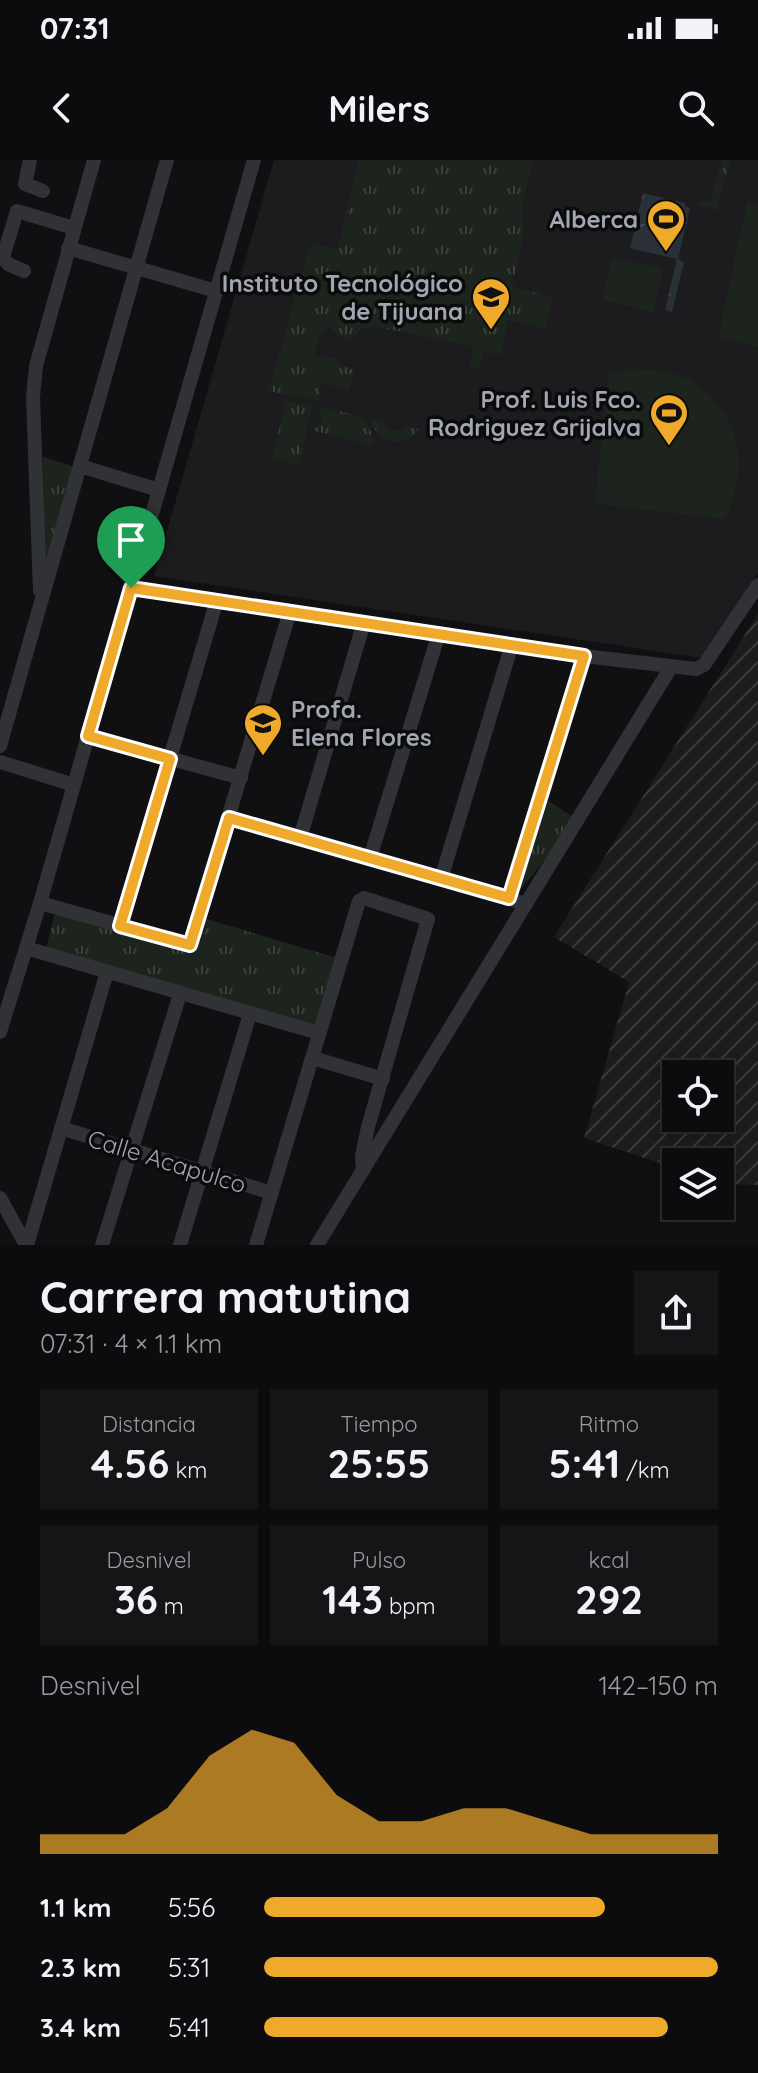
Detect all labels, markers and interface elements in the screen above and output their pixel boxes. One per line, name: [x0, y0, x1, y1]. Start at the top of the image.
text: 07:31: [40, 9, 110, 47]
icon: back: [40, 86, 84, 130]
text: Milers: [328, 86, 430, 131]
icon: search: [674, 86, 718, 130]
sports icon: Alberca: [645, 198, 687, 253]
place label: Alberca: [550, 204, 638, 234]
place label: Instituto Tecnológico de Tijuana: [222, 268, 463, 326]
school or university icon: Instituto Tecnológico de Tijuana: [470, 276, 512, 331]
place label: Prof. Luis Fco. Rodriguez Grijalva: [428, 384, 641, 442]
sports icon: Prof. Luis Fco. Rodriguez Grijalva: [648, 392, 690, 447]
pin: [97, 506, 165, 588]
icon: arrive: [109, 518, 153, 562]
place label: Profa. Elena Flores: [291, 694, 432, 752]
school or university icon: Profa. Elena Flores: [242, 702, 284, 757]
map controls: [662, 1060, 734, 1220]
button: locate: [662, 1060, 734, 1132]
street label: Calle Acapulco: [84, 1123, 250, 1199]
button: layers: [662, 1148, 734, 1220]
text: Carrera matutina: [40, 1269, 411, 1324]
button: share: [634, 1271, 718, 1355]
text: 07:31 · 4 × 1.1 km: [40, 1327, 222, 1360]
text: Distancia: [102, 1410, 196, 1438]
text: Tiempo: [340, 1410, 418, 1438]
text: Ritmo: [579, 1410, 639, 1438]
text: 4.56: [91, 1438, 169, 1488]
text: 25:55: [328, 1438, 430, 1488]
text: 5:41: [548, 1438, 620, 1488]
text: km: [169, 1456, 207, 1484]
text: /km: [620, 1456, 670, 1484]
text: Desnivel: [106, 1546, 192, 1574]
text: Pulso: [352, 1546, 406, 1574]
text: kcal: [588, 1546, 630, 1574]
text: 36: [114, 1574, 158, 1624]
text: 143: [322, 1574, 383, 1624]
text: 292: [575, 1574, 643, 1624]
text: m: [158, 1592, 184, 1620]
text: bpm: [383, 1592, 436, 1620]
text: Desnivel: [40, 1669, 141, 1702]
text: 142–150 m: [599, 1669, 718, 1702]
text: 1.1 km: [40, 1891, 111, 1924]
text: 5:56: [168, 1891, 215, 1924]
text: 2.3 km: [40, 1951, 121, 1984]
text: 5:31: [168, 1951, 210, 1984]
text: 3.4 km: [40, 2011, 121, 2044]
text: 5:41: [168, 2011, 210, 2044]

